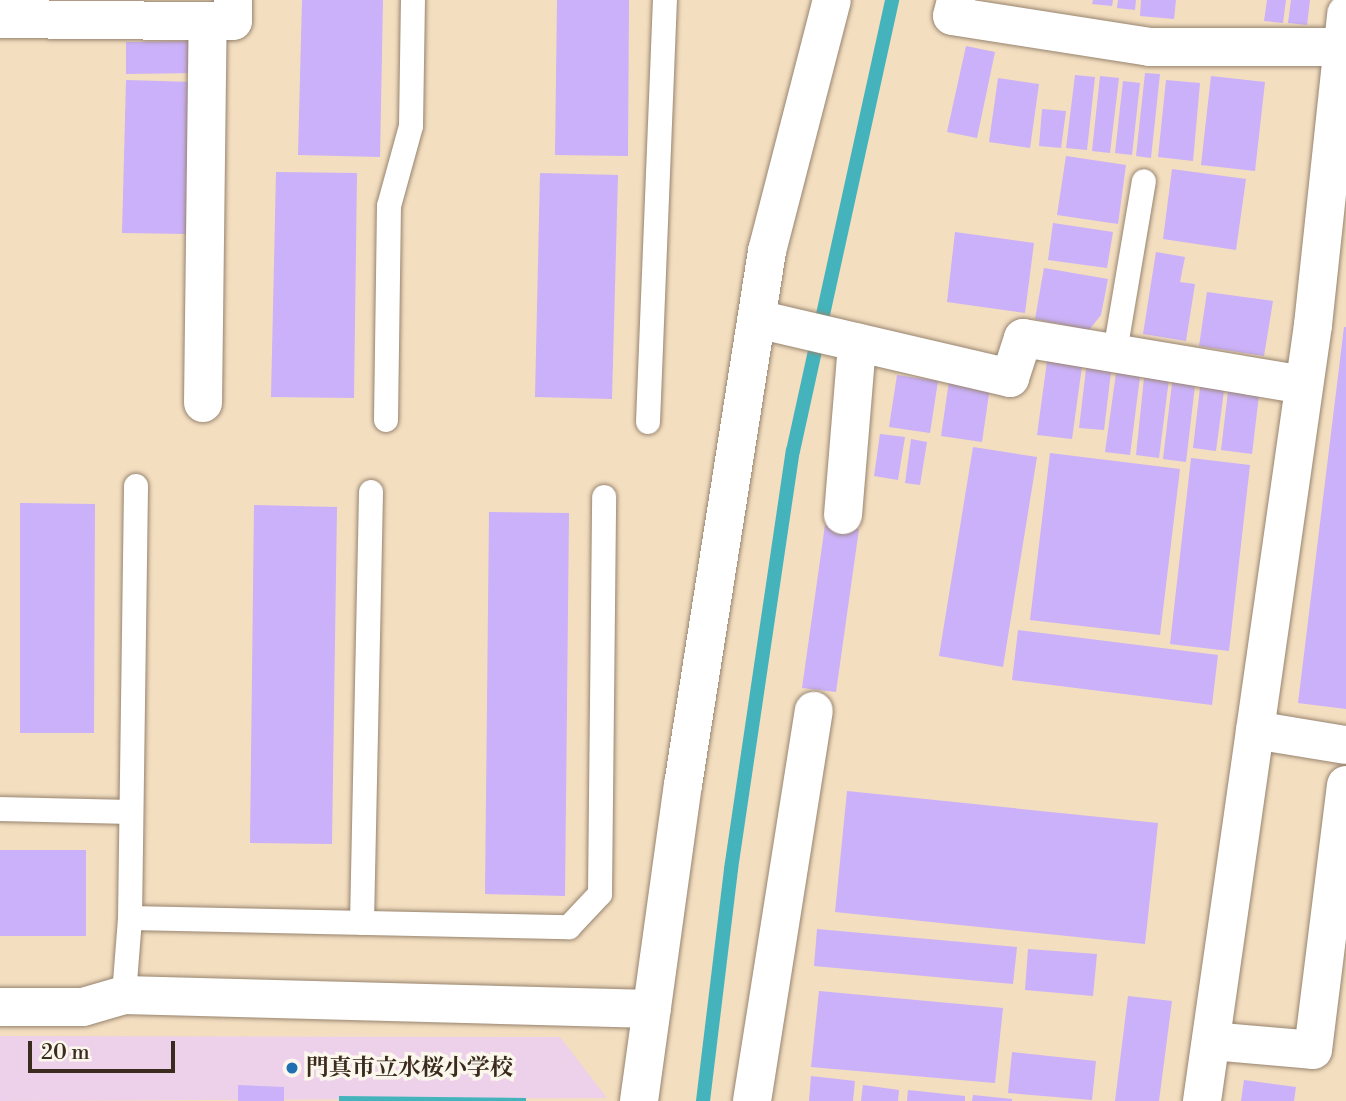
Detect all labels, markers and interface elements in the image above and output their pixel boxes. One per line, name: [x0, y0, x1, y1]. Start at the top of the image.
scale bar: [32, 1028, 178, 1072]
text: 20 m: [41, 1040, 90, 1066]
place label: 門真市立水桜小学校: [306, 1054, 513, 1082]
marker: 門真市立水桜小学校: [284, 1060, 300, 1076]

